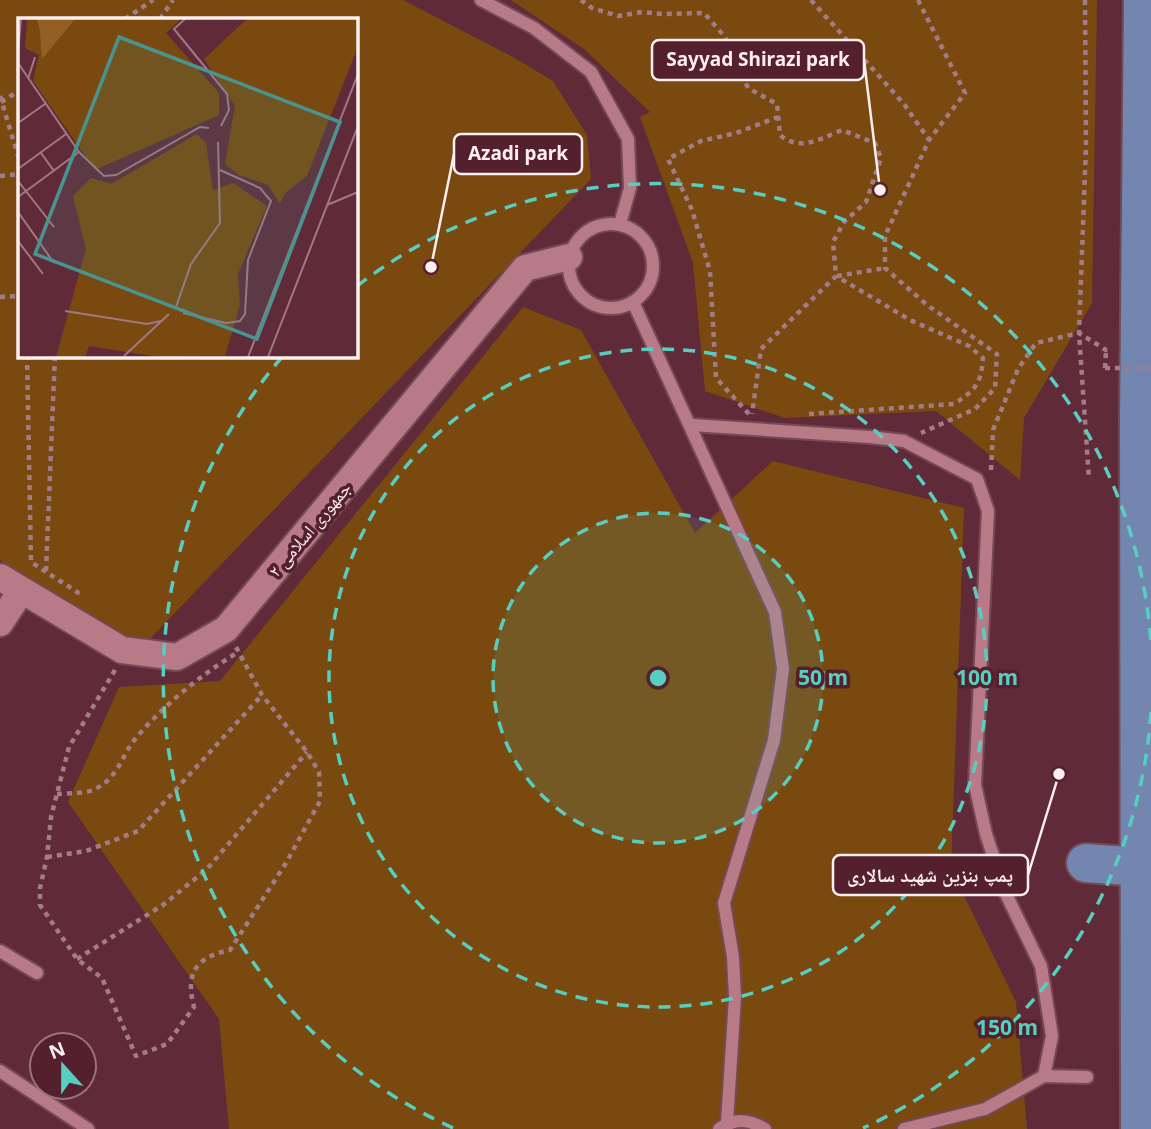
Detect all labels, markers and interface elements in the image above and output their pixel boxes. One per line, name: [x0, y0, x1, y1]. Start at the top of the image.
inset map: [18, 18, 357, 357]
callout: Sayyad Shirazi park: [652, 40, 864, 80]
text: Sayyad Shirazi park: [666, 46, 850, 72]
callout: Azadi park: [454, 134, 582, 174]
text: Azadi park: [468, 140, 568, 166]
street label: جمهوری اسلامی ۲: [262, 476, 356, 582]
text: 50 m: [798, 663, 848, 691]
text: 100 m: [956, 663, 1018, 691]
centre of rings: [646, 666, 670, 690]
callout: پمپ بنزین شهید سالاری: [833, 855, 1028, 895]
text: پمپ بنزین شهید سالاری: [847, 862, 1013, 888]
text: 150 m: [976, 1013, 1038, 1041]
north arrow: [28, 1031, 98, 1101]
text: N: [45, 1035, 69, 1065]

